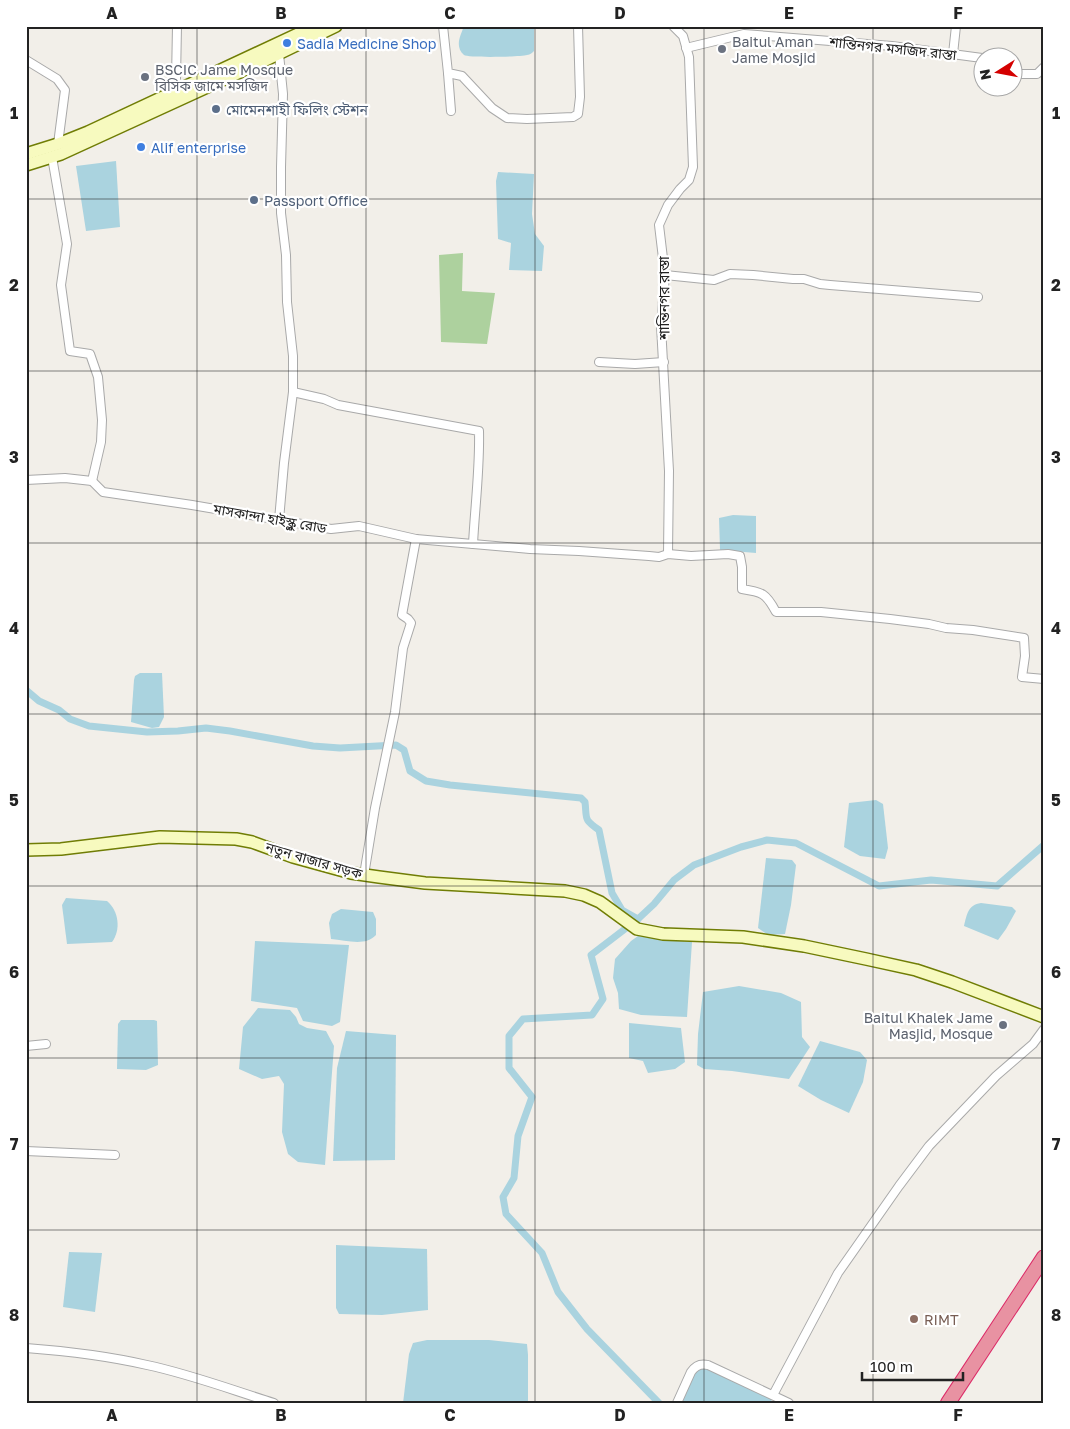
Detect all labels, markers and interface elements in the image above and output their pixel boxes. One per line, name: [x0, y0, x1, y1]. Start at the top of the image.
text: A: [106, 3, 118, 23]
text: B: [275, 3, 287, 23]
text: C: [444, 3, 456, 23]
text: D: [614, 3, 626, 23]
text: E: [784, 3, 794, 23]
text: F: [953, 3, 963, 23]
place label: Baitul Aman Jame Mosjid: [732, 33, 816, 66]
street label: শান্তিনগর মসজিদ রাস্তা: [827, 33, 958, 63]
place label: Sadia Medicine Shop: [297, 35, 436, 52]
marker: Sadia Medicine Shop: [281, 37, 293, 49]
marker: Baitul Aman Jame Mosjid: [716, 43, 728, 55]
north arrow: [972, 48, 1022, 98]
place label: BSCIC Jame Mosque বিসিক জামে মসজিদ: [154, 61, 293, 94]
text: N: [975, 68, 994, 81]
marker: BSCIC Jame Mosque বিসিক জামে মসজিদ: [139, 71, 151, 83]
place label: মোমেনশাহী ফিলিং স্টেশন: [226, 101, 369, 118]
text: 1: [10, 103, 18, 123]
marker: মোমেনশাহী ফিলিং স্টেশন: [210, 103, 222, 115]
text: 1: [1052, 103, 1060, 123]
place label: Alif enterprise: [151, 139, 246, 156]
marker: Alif enterprise: [135, 141, 147, 153]
place label: Passport Office: [264, 192, 368, 209]
marker: Passport Office: [248, 194, 260, 206]
street label: শান্তিনগর রাস্তা: [655, 256, 672, 341]
text: 2: [9, 275, 19, 295]
text: 2: [1051, 275, 1061, 295]
text: 3: [9, 447, 19, 467]
text: 3: [1051, 447, 1061, 467]
street label: মাসকান্দা হাইস্কুল রোড: [211, 499, 329, 538]
text: 4: [9, 618, 19, 638]
text: 4: [1051, 618, 1061, 638]
text: 5: [9, 790, 19, 810]
text: 5: [1051, 790, 1061, 810]
street label: নতুন বাজার সড়ক: [262, 838, 365, 883]
text: 6: [9, 962, 19, 982]
text: 6: [1051, 962, 1061, 982]
place label: Baitul Khalek Jame Masjid, Mosque: [864, 1009, 993, 1042]
marker: Baitul Khalek Jame Masjid, Mosque: [997, 1019, 1009, 1031]
text: 7: [10, 1134, 19, 1154]
text: 7: [1052, 1134, 1061, 1154]
text: 8: [9, 1305, 19, 1325]
text: 8: [1051, 1305, 1061, 1325]
place label: RIMT: [924, 1311, 959, 1328]
marker: RIMT: [908, 1313, 920, 1325]
scale bar: [862, 1349, 964, 1381]
text: 100 m: [870, 1357, 913, 1375]
text: A: [106, 1405, 118, 1425]
text: B: [275, 1405, 287, 1425]
text: C: [444, 1405, 456, 1425]
text: D: [614, 1405, 626, 1425]
text: E: [784, 1405, 794, 1425]
text: F: [953, 1405, 963, 1425]

